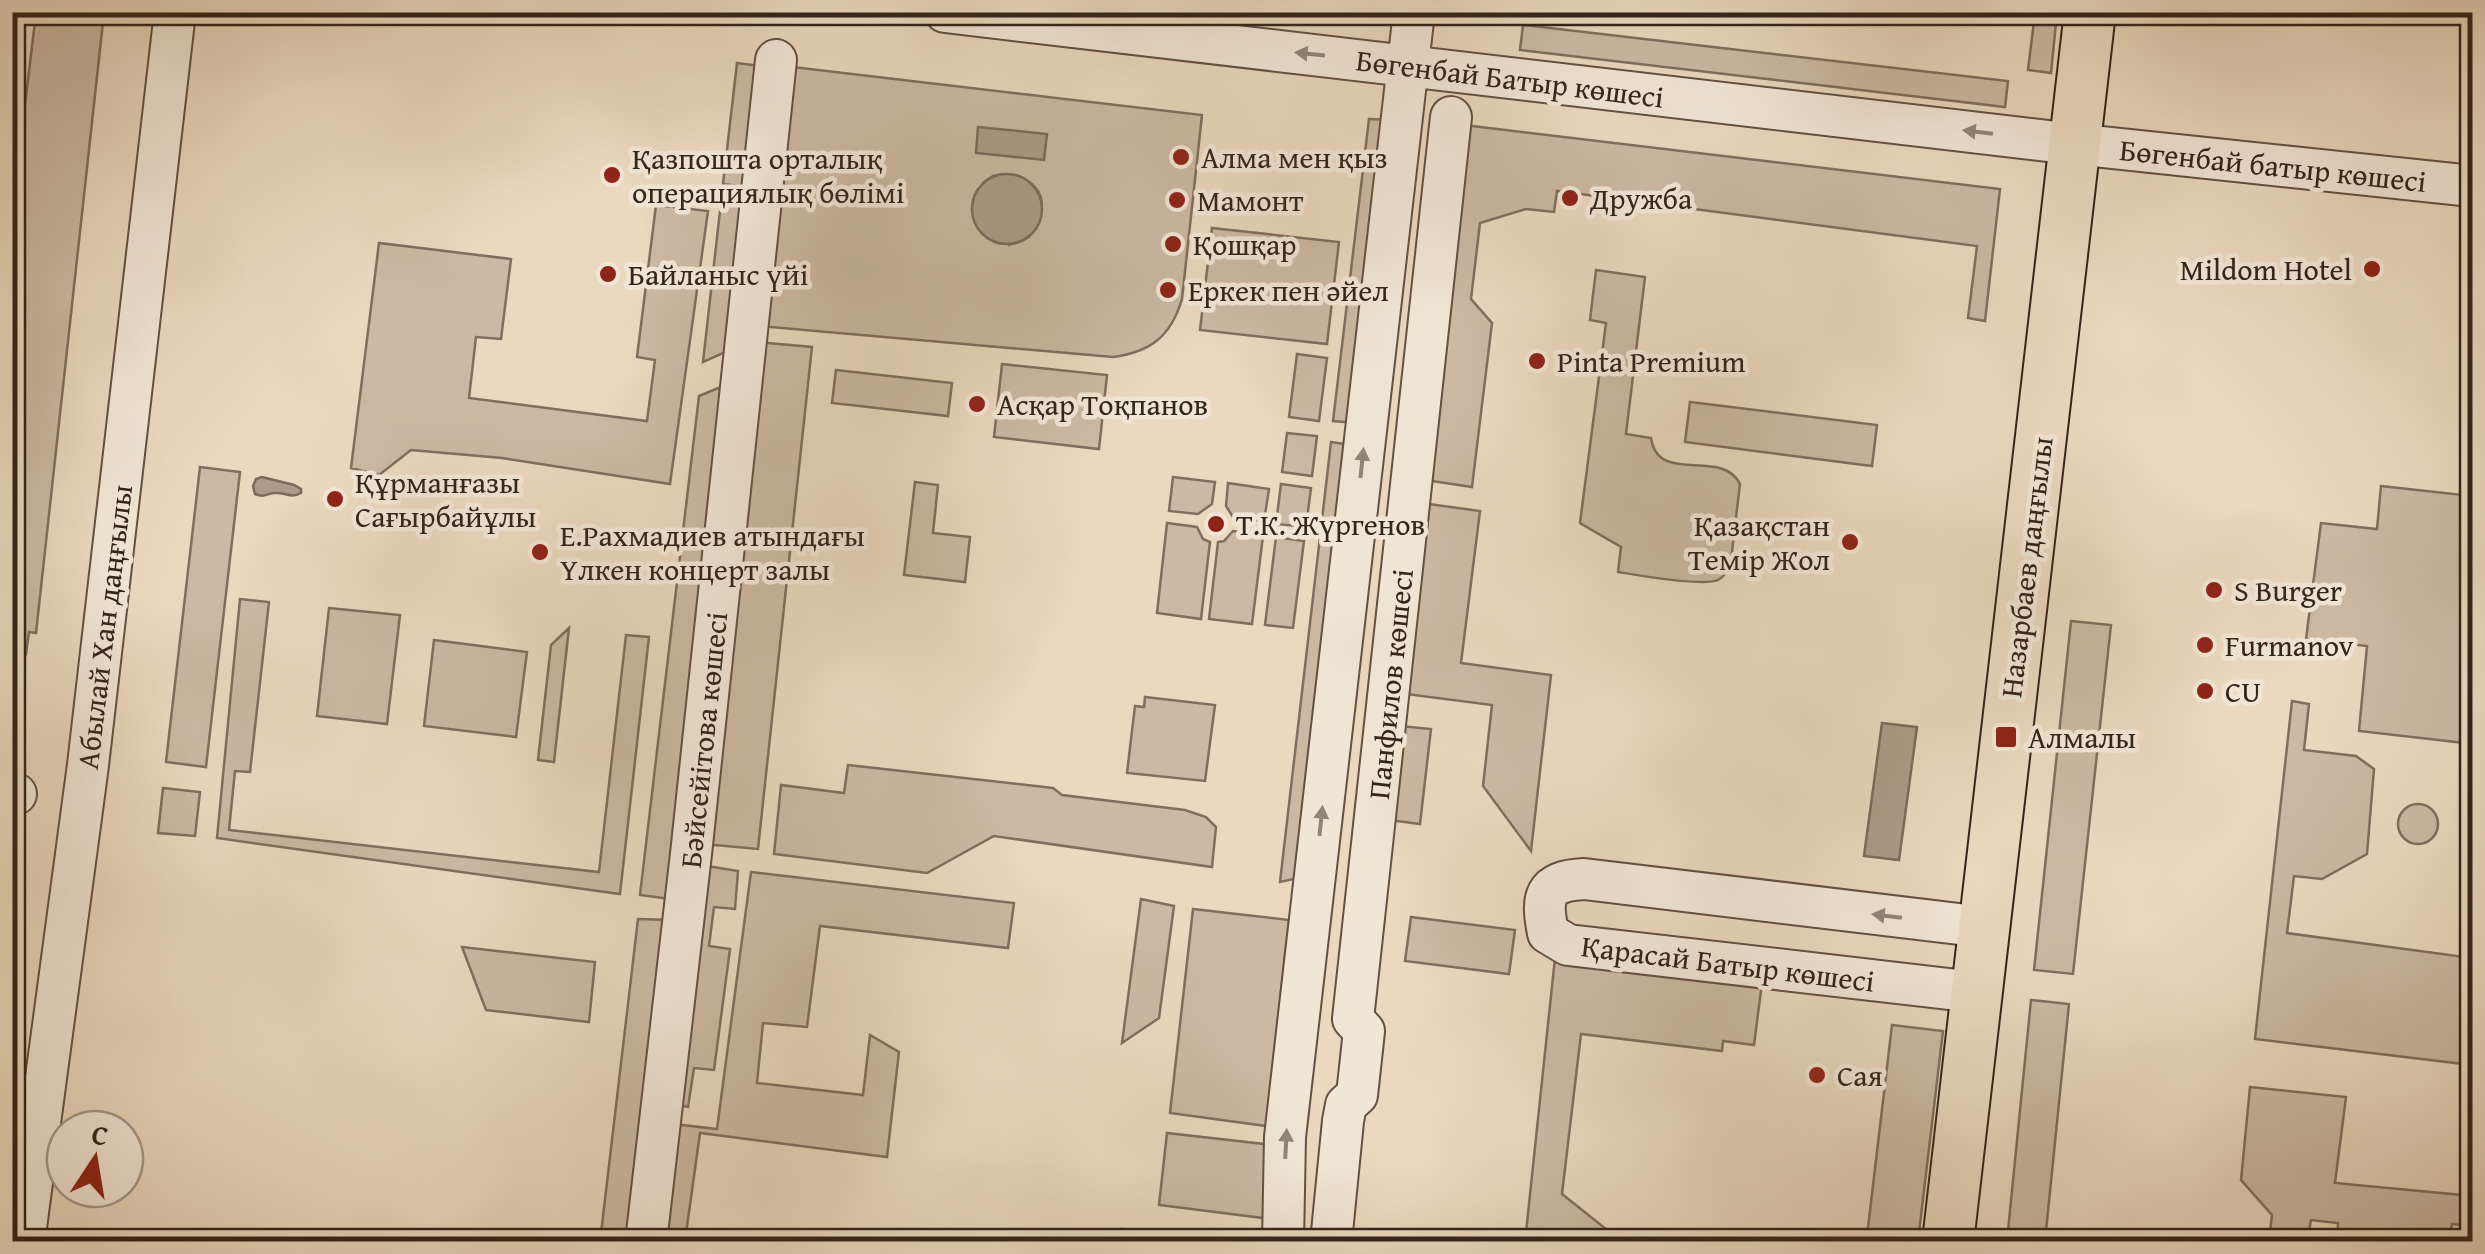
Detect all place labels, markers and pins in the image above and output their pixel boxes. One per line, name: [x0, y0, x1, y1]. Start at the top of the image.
place label: Алма мен қыз: [1201, 135, 1388, 179]
place label: Қазпошта орталық операциялық бөлімі: [632, 136, 904, 214]
marker: Алма мен қыз: [1170, 146, 1192, 168]
marker: Қазпошта орталық операциялық бөлімі: [601, 164, 623, 186]
place label: Дружба: [1589, 176, 1693, 220]
place label: Мамонт: [1197, 178, 1304, 222]
marker: Дружба: [1559, 187, 1581, 209]
marker: Мамонт: [1166, 189, 1188, 211]
place label: Қошқар: [1193, 222, 1296, 266]
marker: Қошқар: [1162, 233, 1184, 255]
place label: Mildom Hotel: [2180, 247, 2352, 291]
place label: Байланыс үйі: [628, 252, 808, 296]
marker: Mildom Hotel: [2361, 258, 2383, 280]
marker: Байланыс үйі: [597, 263, 619, 285]
place label: Еркек пен әйел: [1188, 268, 1389, 312]
marker: Еркек пен әйел: [1157, 279, 1179, 301]
place label: Pinta Premium: [1557, 339, 1746, 383]
marker: Pinta Premium: [1526, 350, 1548, 372]
place label: Асқар Тоқпанов: [997, 382, 1208, 426]
marker: Асқар Тоқпанов: [966, 393, 988, 415]
place label: Құрманғазы Сағырбайұлы: [355, 460, 536, 538]
marker: Құрманғазы Сағырбайұлы: [324, 488, 346, 510]
place label: Т.К. Жүргенов: [1236, 502, 1425, 546]
place label: Қазақстан Темір Жол: [1688, 503, 1830, 581]
place label: Е.Рахмадиев атындағы Үлкен концерт залы: [560, 513, 865, 591]
marker: Т.К. Жүргенов: [1205, 513, 1227, 535]
marker: Қазақстан Темір Жол: [1839, 531, 1861, 553]
marker: Е.Рахмадиев атындағы Үлкен концерт залы: [529, 541, 551, 563]
place label: S Burger: [2234, 568, 2342, 612]
marker: S Burger: [2203, 579, 2225, 601]
place label: Furmanov: [2225, 623, 2353, 667]
marker: Furmanov: [2194, 634, 2216, 656]
place label: CU: [2225, 669, 2261, 713]
marker: CU: [2194, 680, 2216, 702]
place label: Алмалы: [2028, 715, 2136, 759]
marker: Алмалы: [1993, 724, 2019, 750]
place label: Сая: [1837, 1053, 1883, 1097]
marker: Сая: [1806, 1064, 1828, 1086]

